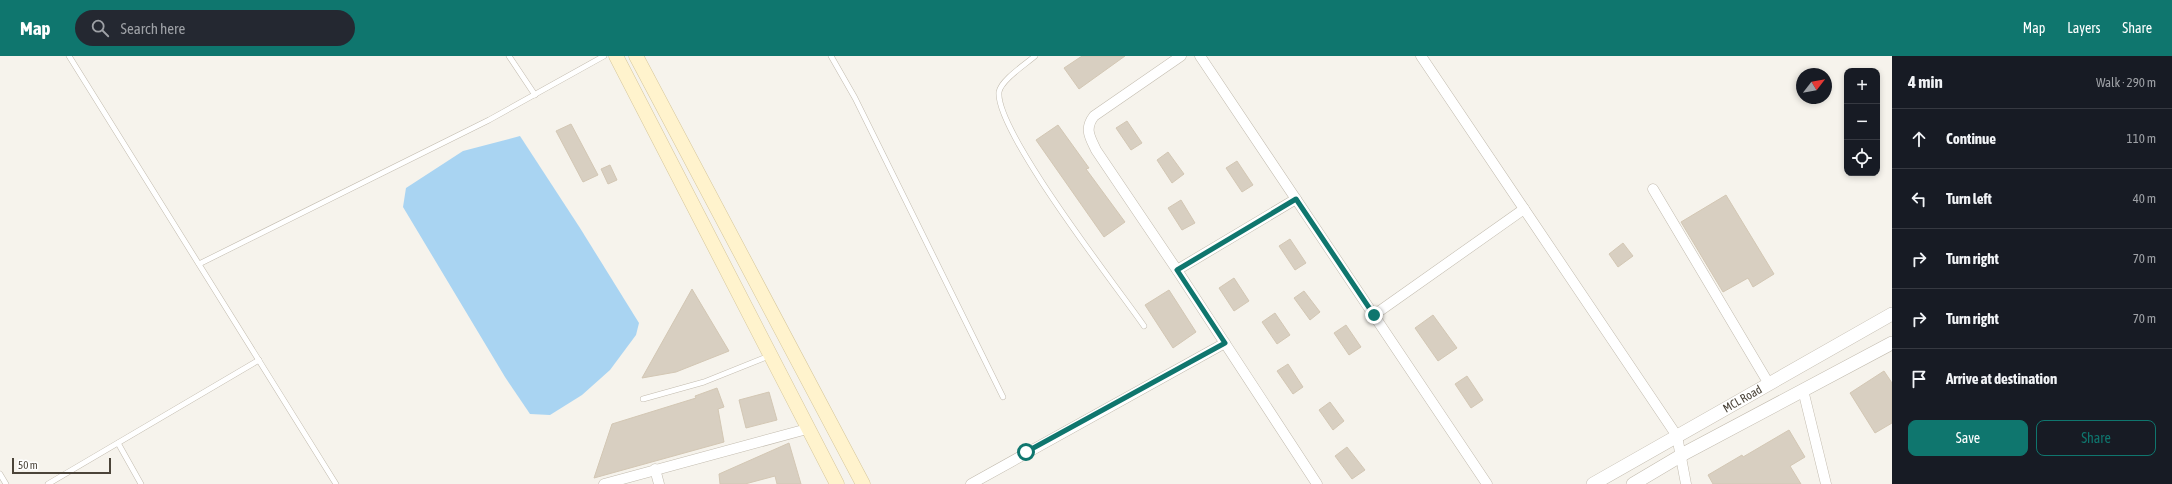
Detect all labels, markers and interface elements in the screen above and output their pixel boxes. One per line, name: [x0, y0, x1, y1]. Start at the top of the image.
search box: [75, 10, 355, 46]
text: Map: [20, 17, 51, 39]
icon: search: [89, 17, 111, 39]
text: Search here: [121, 20, 185, 37]
text: Map: [2023, 20, 2045, 36]
text: Layers: [2067, 20, 2100, 36]
text: Share: [2122, 20, 2152, 36]
north arrow: [1796, 68, 1832, 104]
map controls: [1844, 68, 1880, 176]
button: +: [1844, 68, 1880, 104]
text: 4 min: [1908, 72, 1943, 92]
text: Walk · 290 m: [2096, 75, 2156, 90]
button: −: [1844, 104, 1880, 140]
icon: ahead: [1908, 128, 1930, 150]
text: Continue: [1946, 130, 1996, 147]
text: 110 m: [2127, 131, 2156, 146]
button: locate: [1844, 140, 1880, 176]
icon: left: [1908, 188, 1930, 210]
text: Turn left: [1946, 190, 1992, 207]
text: 40 m: [2133, 191, 2156, 206]
icon: right: [1908, 248, 1930, 270]
text: Turn right: [1946, 250, 1999, 267]
text: 70 m: [2133, 251, 2156, 266]
route end: [1365, 306, 1383, 324]
icon: right: [1908, 308, 1930, 330]
text: Turn right: [1946, 310, 1999, 327]
text: 70 m: [2133, 311, 2156, 326]
icon: arrive: [1908, 368, 1930, 390]
text: Arrive at destination: [1946, 370, 2057, 387]
street label: MCL Road: [1720, 382, 1765, 416]
button: Save: [1908, 420, 2028, 456]
button: Share: [2036, 420, 2156, 456]
route start: [1017, 443, 1035, 461]
scale bar: [12, 456, 111, 475]
text: 50 m: [18, 459, 38, 471]

